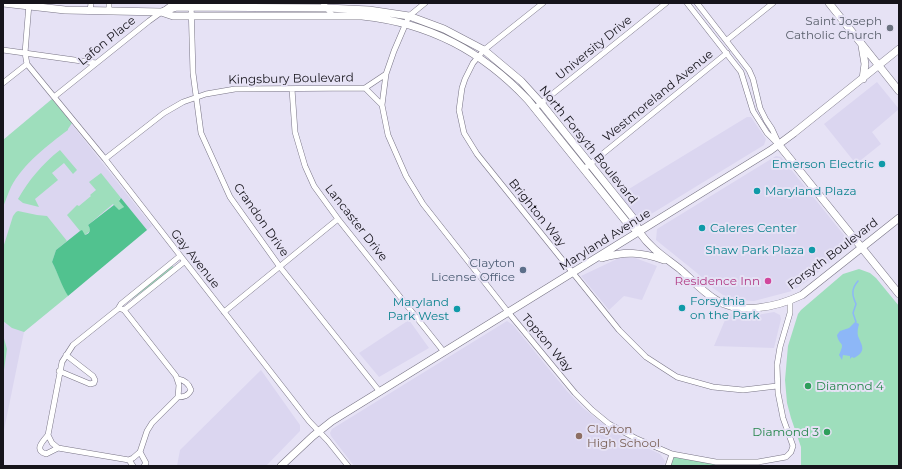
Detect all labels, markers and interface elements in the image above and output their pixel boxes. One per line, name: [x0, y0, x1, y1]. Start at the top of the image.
street label: Lafon Place: [75, 13, 139, 69]
street label: University Drive: [553, 13, 635, 83]
place label: Saint Joseph Catholic Church: [786, 14, 882, 42]
marker: Saint Joseph Catholic Church: [885, 23, 895, 33]
street label: Westmoreland Avenue: [600, 47, 716, 145]
street label: Kingsbury Boulevard: [228, 71, 354, 87]
street label: North Forsyth Boulevard: [536, 83, 640, 207]
place label: Emerson Electric: [772, 157, 874, 171]
marker: Emerson Electric: [877, 159, 887, 169]
street label: Brighton Way: [505, 176, 569, 250]
street label: Crandon Drive: [230, 180, 292, 260]
street label: Lancaster Drive: [322, 182, 390, 264]
place label: Maryland Plaza: [765, 184, 857, 198]
marker: Maryland Plaza: [752, 186, 762, 196]
street label: Maryland Avenue: [557, 206, 653, 274]
street label: Forsyth Boulevard: [785, 215, 881, 293]
place label: Caleres Center: [710, 221, 797, 235]
marker: Caleres Center: [697, 223, 707, 233]
street label: Gay Avenue: [167, 227, 223, 291]
place label: Shaw Park Plaza: [705, 243, 804, 257]
marker: Shaw Park Plaza: [807, 245, 817, 255]
place label: Clayton License Office: [431, 256, 515, 284]
marker: Clayton License Office: [518, 265, 528, 275]
place label: Residence Inn: [675, 274, 760, 288]
marker: Residence Inn: [763, 276, 773, 286]
place label: Forsythia on the Park: [690, 294, 760, 322]
place label: Maryland Park West: [388, 295, 449, 323]
marker: Forsythia on the Park: [677, 303, 687, 313]
marker: Maryland Park West: [452, 304, 462, 314]
street label: Topton Way: [519, 311, 575, 375]
place label: Diamond 4: [816, 379, 884, 393]
marker: Diamond 4: [803, 381, 813, 391]
place label: Clayton High School: [587, 422, 660, 450]
place label: Diamond 3: [752, 425, 819, 439]
marker: Diamond 3: [822, 427, 832, 437]
marker: Clayton High School: [574, 431, 584, 441]

